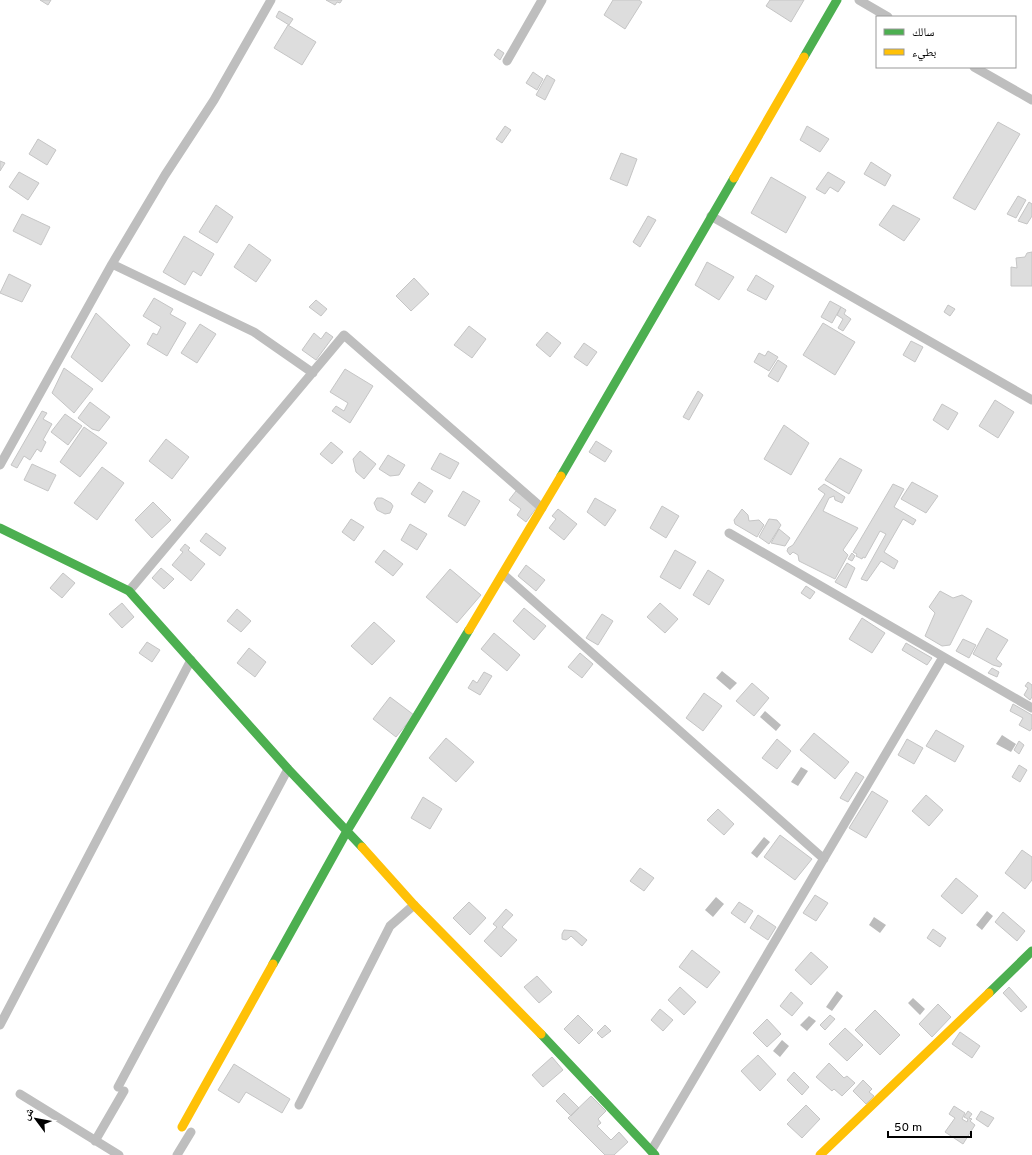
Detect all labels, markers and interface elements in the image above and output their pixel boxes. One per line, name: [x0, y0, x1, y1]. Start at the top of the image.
legend: [876, 16, 1016, 68]
text: سالك: [912, 25, 934, 41]
text: بطيء: [912, 45, 936, 62]
north arrow: [16, 1099, 56, 1139]
text: ش: [19, 1105, 38, 1123]
scale bar: [888, 1113, 971, 1139]
text: 50 m: [894, 1120, 922, 1136]

